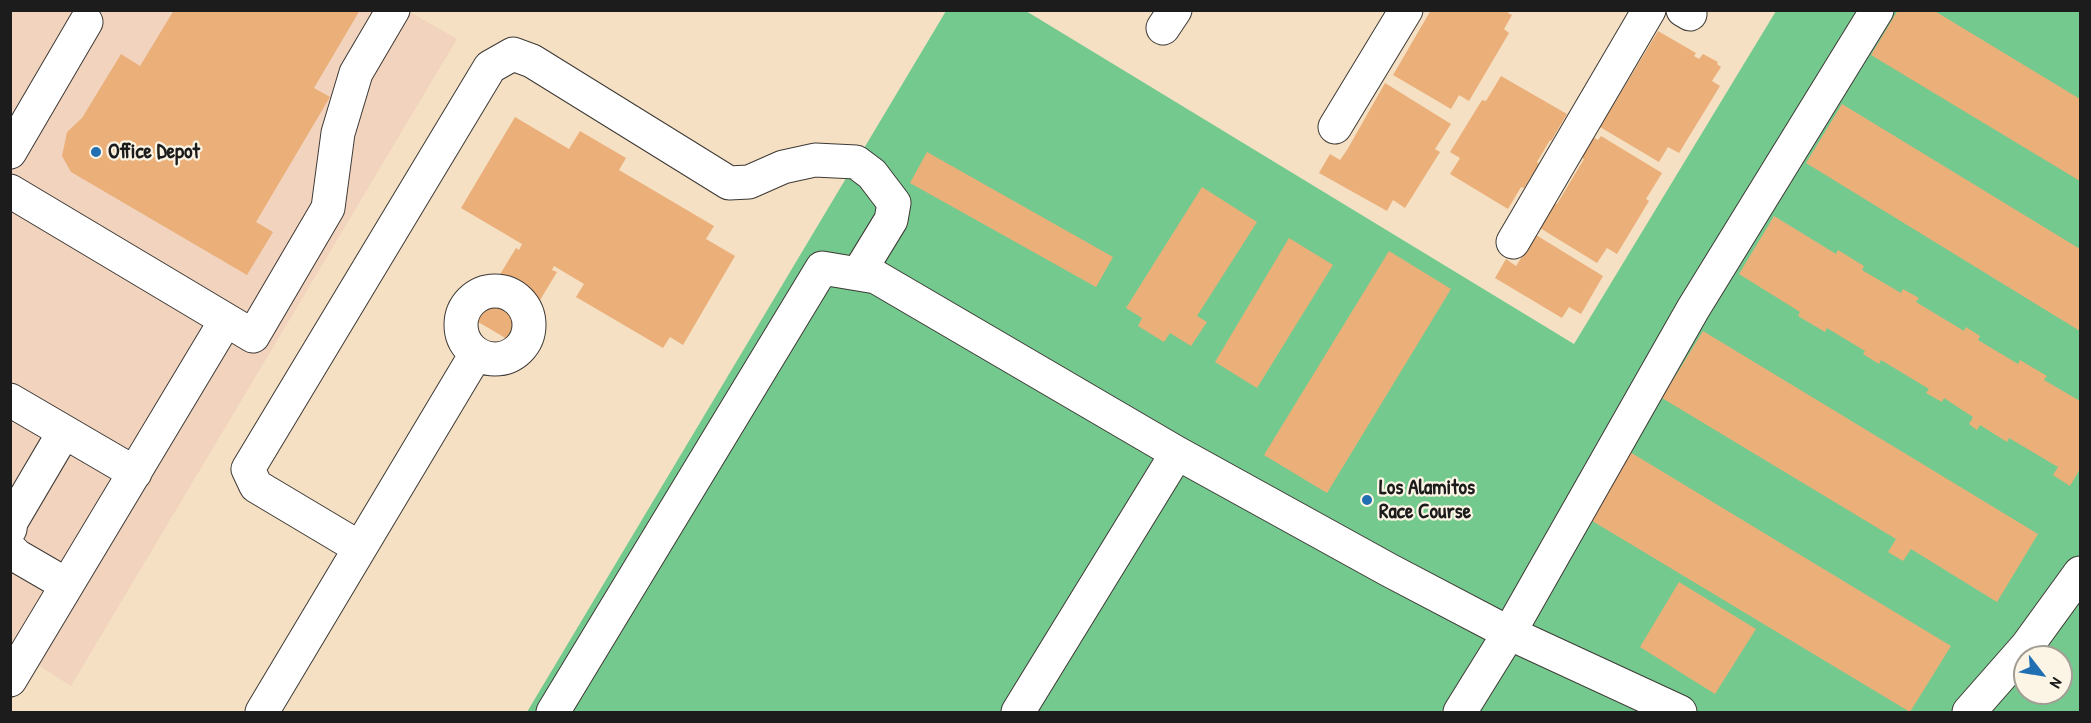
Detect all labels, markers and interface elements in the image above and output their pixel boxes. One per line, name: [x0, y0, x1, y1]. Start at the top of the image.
place label: Office Depot: [108, 139, 200, 165]
marker: Office Depot: [89, 145, 103, 159]
place label: Los Alamitos Race Course: [1379, 475, 1475, 525]
marker: Los Alamitos Race Course: [1360, 493, 1374, 507]
north arrow: [2013, 645, 2073, 705]
text: N: [2045, 674, 2068, 693]

